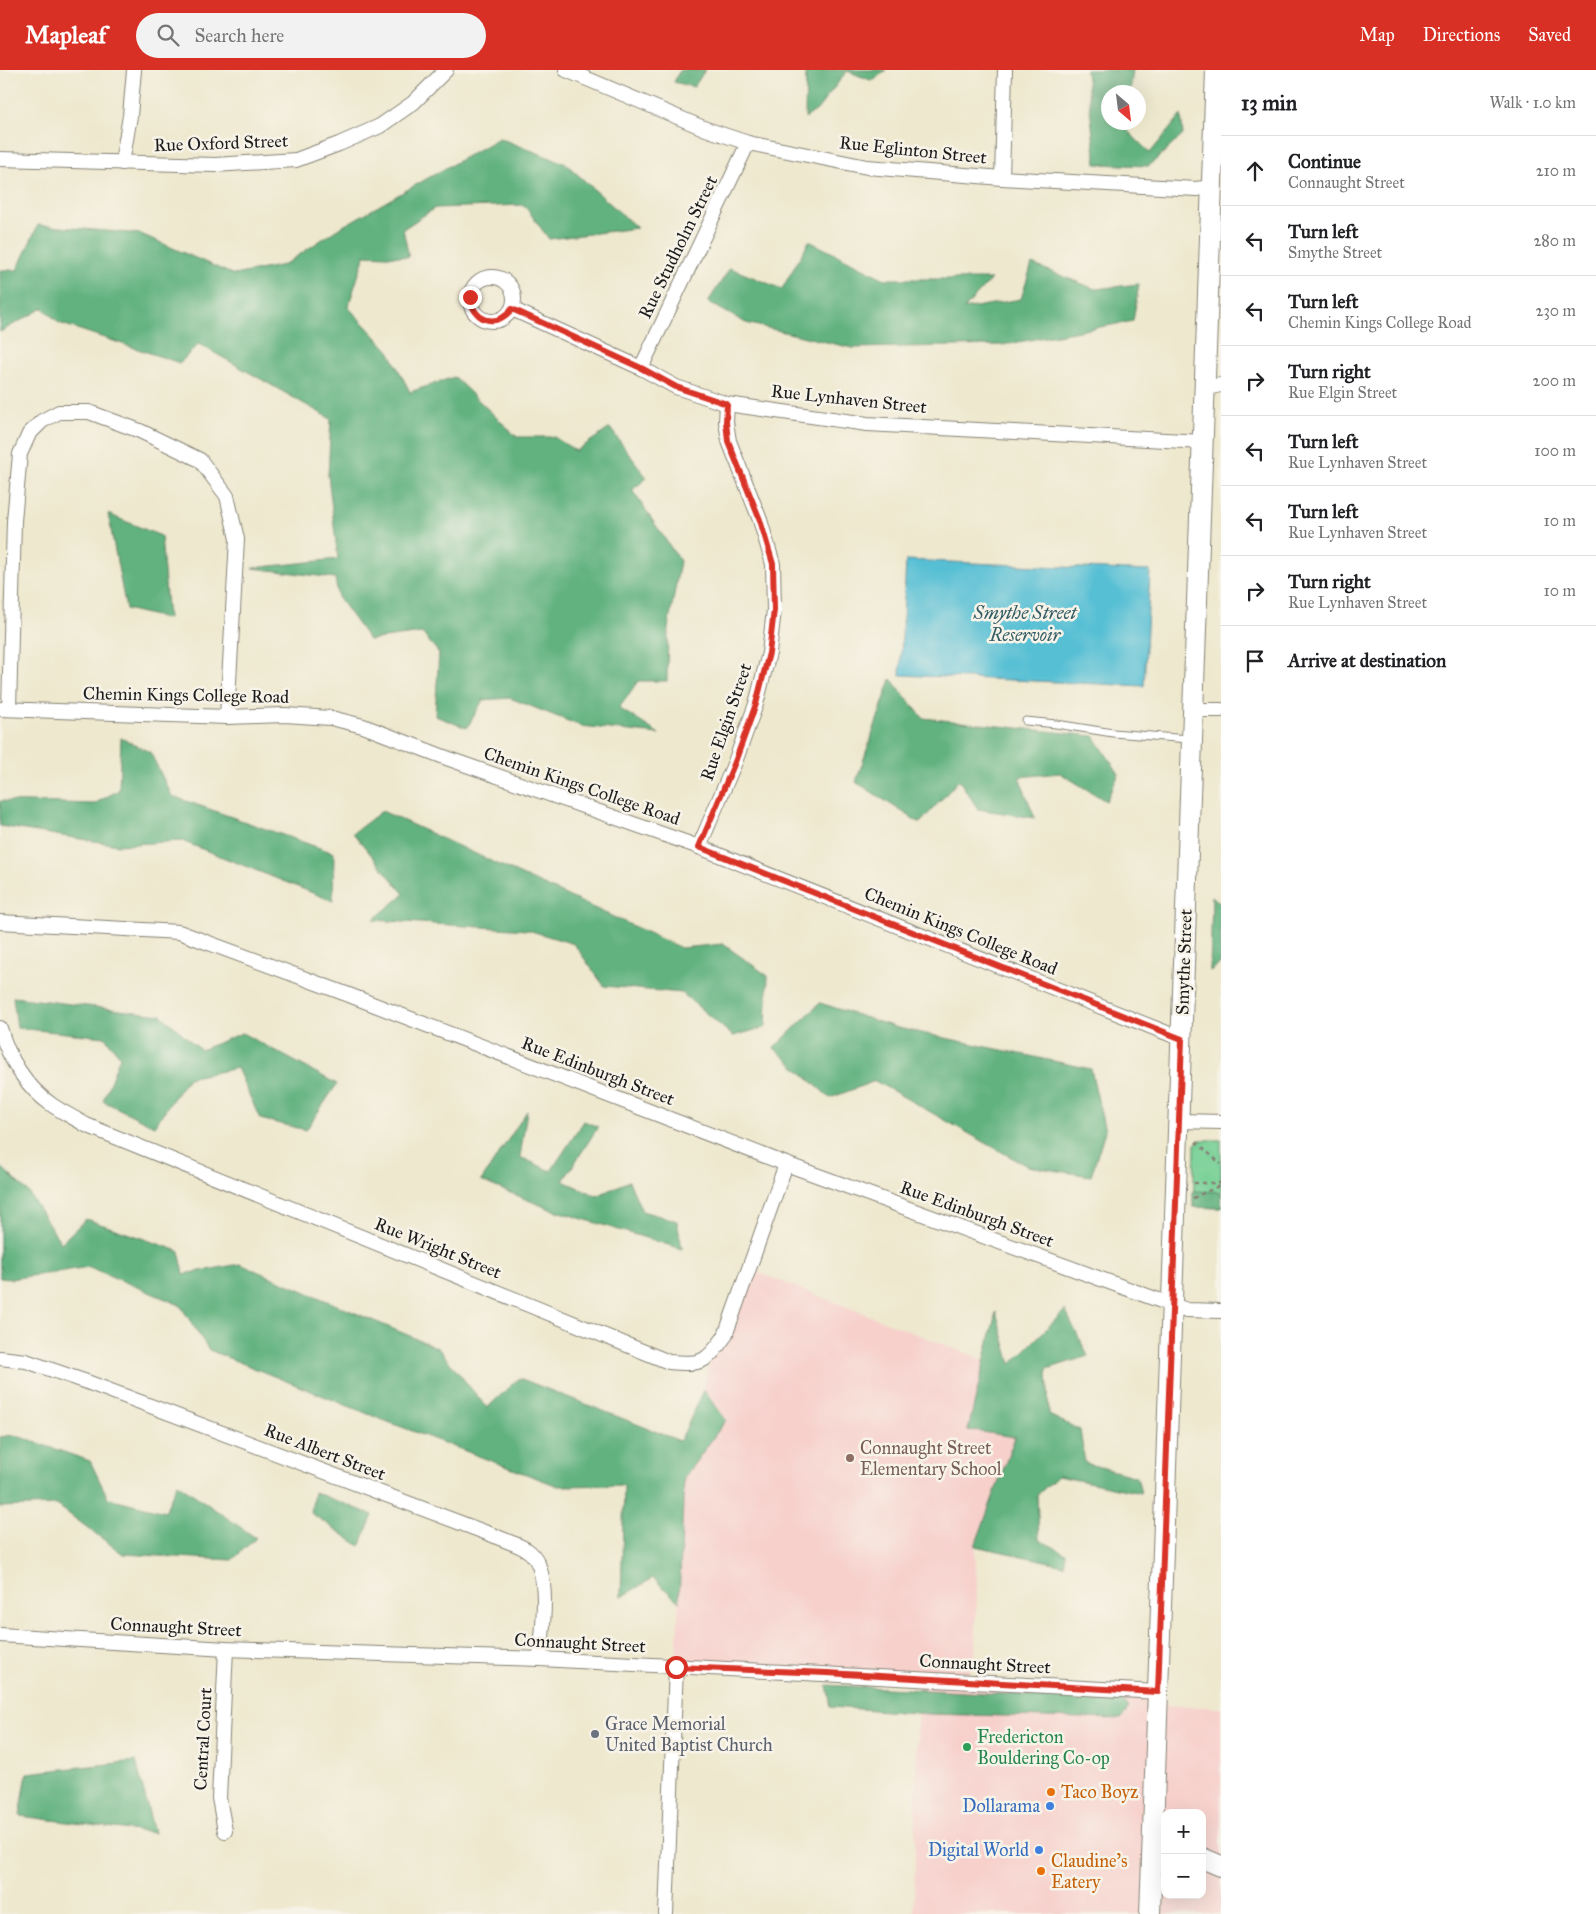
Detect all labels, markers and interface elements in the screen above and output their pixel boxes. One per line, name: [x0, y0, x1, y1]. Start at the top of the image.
search box: [136, 13, 486, 58]
text: Mapleaf: [25, 20, 106, 50]
icon: search: [154, 21, 182, 49]
text: Search here: [194, 24, 284, 47]
text: Map: [1359, 24, 1395, 46]
text: Directions: [1423, 24, 1500, 46]
text: Saved: [1528, 24, 1571, 46]
north arrow: [1101, 85, 1146, 130]
text: 13 min: [1241, 90, 1297, 116]
text: Walk · 1.0 km: [1489, 93, 1576, 112]
street label: Rue Oxford Street: [153, 130, 289, 156]
street label: Rue Eglinton Street: [838, 131, 988, 170]
text: Continue: [1288, 150, 1361, 173]
icon: ahead: [1241, 157, 1269, 185]
text: 210 m: [1536, 161, 1576, 180]
street label: Rue Studholm Street: [634, 171, 722, 322]
text: Connaught Street: [1288, 173, 1405, 192]
text: Turn left: [1288, 220, 1358, 243]
icon: left: [1241, 227, 1269, 255]
text: 280 m: [1533, 231, 1576, 250]
text: Smythe Street: [1288, 243, 1382, 262]
route end: [459, 286, 482, 309]
text: Turn left: [1288, 290, 1358, 313]
icon: left: [1241, 297, 1269, 325]
text: 230 m: [1536, 301, 1576, 320]
text: Chemin Kings College Road: [1288, 313, 1471, 332]
text: Turn right: [1288, 360, 1371, 383]
icon: right: [1241, 367, 1269, 395]
text: 200 m: [1533, 371, 1576, 390]
street label: Rue Lynhaven Street: [770, 380, 929, 418]
text: Rue Elgin Street: [1288, 383, 1397, 402]
text: Turn left: [1288, 430, 1358, 453]
icon: left: [1241, 437, 1269, 465]
text: 100 m: [1534, 441, 1576, 460]
text: Rue Lynhaven Street: [1288, 453, 1427, 472]
text: Turn left: [1288, 500, 1358, 523]
icon: left: [1241, 507, 1269, 535]
text: 10 m: [1544, 511, 1576, 530]
text: Rue Lynhaven Street: [1288, 523, 1427, 542]
text: Turn right: [1288, 570, 1371, 593]
icon: right: [1241, 577, 1269, 605]
text: 10 m: [1544, 581, 1576, 600]
text: Rue Lynhaven Street: [1288, 593, 1427, 612]
water label: Smythe Street Reservoir: [973, 601, 1078, 646]
icon: arrive: [1241, 647, 1269, 675]
text: Arrive at destination: [1288, 649, 1446, 672]
street label: Rue Elgin Street: [696, 660, 758, 784]
street label: Chemin Kings College Road: [83, 682, 289, 709]
street label: Chemin Kings College Road: [481, 742, 683, 831]
street label: Chemin Kings College Road: [861, 882, 1061, 981]
street label: Smythe Street: [1171, 908, 1197, 1015]
street label: Rue Edinburgh Street: [518, 1032, 678, 1111]
street label: Rue Edinburgh Street: [897, 1176, 1057, 1253]
street label: Rue Wright Street: [371, 1213, 505, 1285]
street label: Rue Albert Street: [261, 1419, 389, 1486]
place label: Connaught Street Elementary School: [860, 1437, 1002, 1480]
marker: Connaught Street Elementary School: [844, 1452, 856, 1464]
street label: Connaught Street: [110, 1613, 243, 1642]
street label: Connaught Street: [514, 1629, 647, 1658]
street label: Connaught Street: [919, 1650, 1052, 1679]
route start: [665, 1656, 688, 1679]
street label: Central Court: [189, 1686, 217, 1791]
place label: Grace Memorial United Baptist Church: [605, 1713, 773, 1756]
place label: Fredericton Bouldering Co-op: [977, 1726, 1110, 1770]
marker: Grace Memorial United Baptist Church: [589, 1728, 601, 1740]
marker: Fredericton Bouldering Co-op: [961, 1741, 973, 1753]
place label: Taco Boyz: [1061, 1781, 1138, 1803]
marker: Taco Boyz: [1045, 1786, 1057, 1798]
place label: Dollarama: [962, 1795, 1040, 1817]
marker: Dollarama: [1044, 1800, 1056, 1812]
map controls: [1161, 1809, 1206, 1899]
button: +: [1161, 1809, 1206, 1854]
place label: Digital World: [928, 1839, 1029, 1862]
marker: Digital World: [1033, 1844, 1045, 1856]
place label: Claudine's Eatery: [1051, 1850, 1127, 1893]
button: −: [1161, 1854, 1206, 1899]
marker: Claudine's Eatery: [1035, 1865, 1047, 1877]

